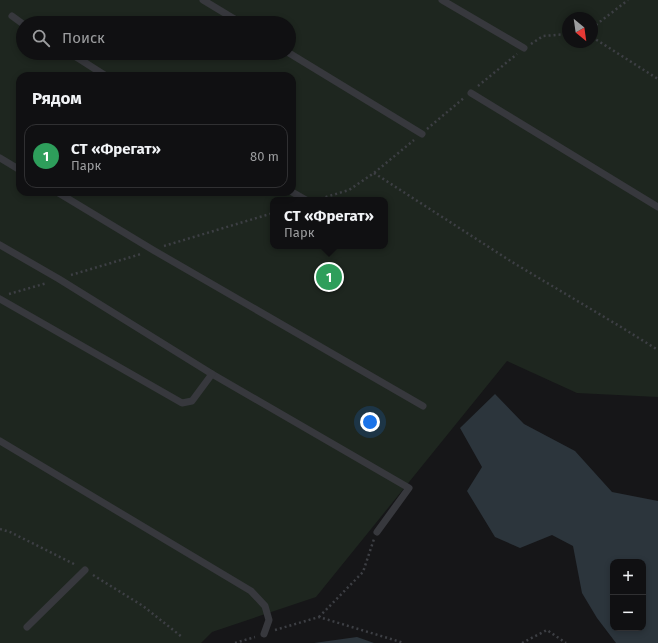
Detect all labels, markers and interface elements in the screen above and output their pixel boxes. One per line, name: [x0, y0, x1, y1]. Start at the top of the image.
north arrow: [562, 12, 598, 48]
search box: [16, 16, 296, 60]
icon: search: [30, 27, 52, 49]
text: Поиск: [62, 29, 105, 47]
text: Рядом: [32, 88, 82, 109]
text: СТ «Фрегат»: [71, 140, 161, 158]
text: 1: [43, 149, 49, 164]
text: 80 m: [250, 149, 279, 164]
text: Парк: [71, 158, 101, 173]
popup: [270, 197, 388, 249]
text: СТ «Фрегат»: [284, 207, 374, 225]
text: Парк: [284, 225, 314, 240]
pin: 1: [316, 262, 342, 292]
your location: [360, 412, 380, 432]
map controls: [610, 559, 646, 631]
button: +: [610, 559, 646, 595]
button: −: [610, 595, 646, 631]

